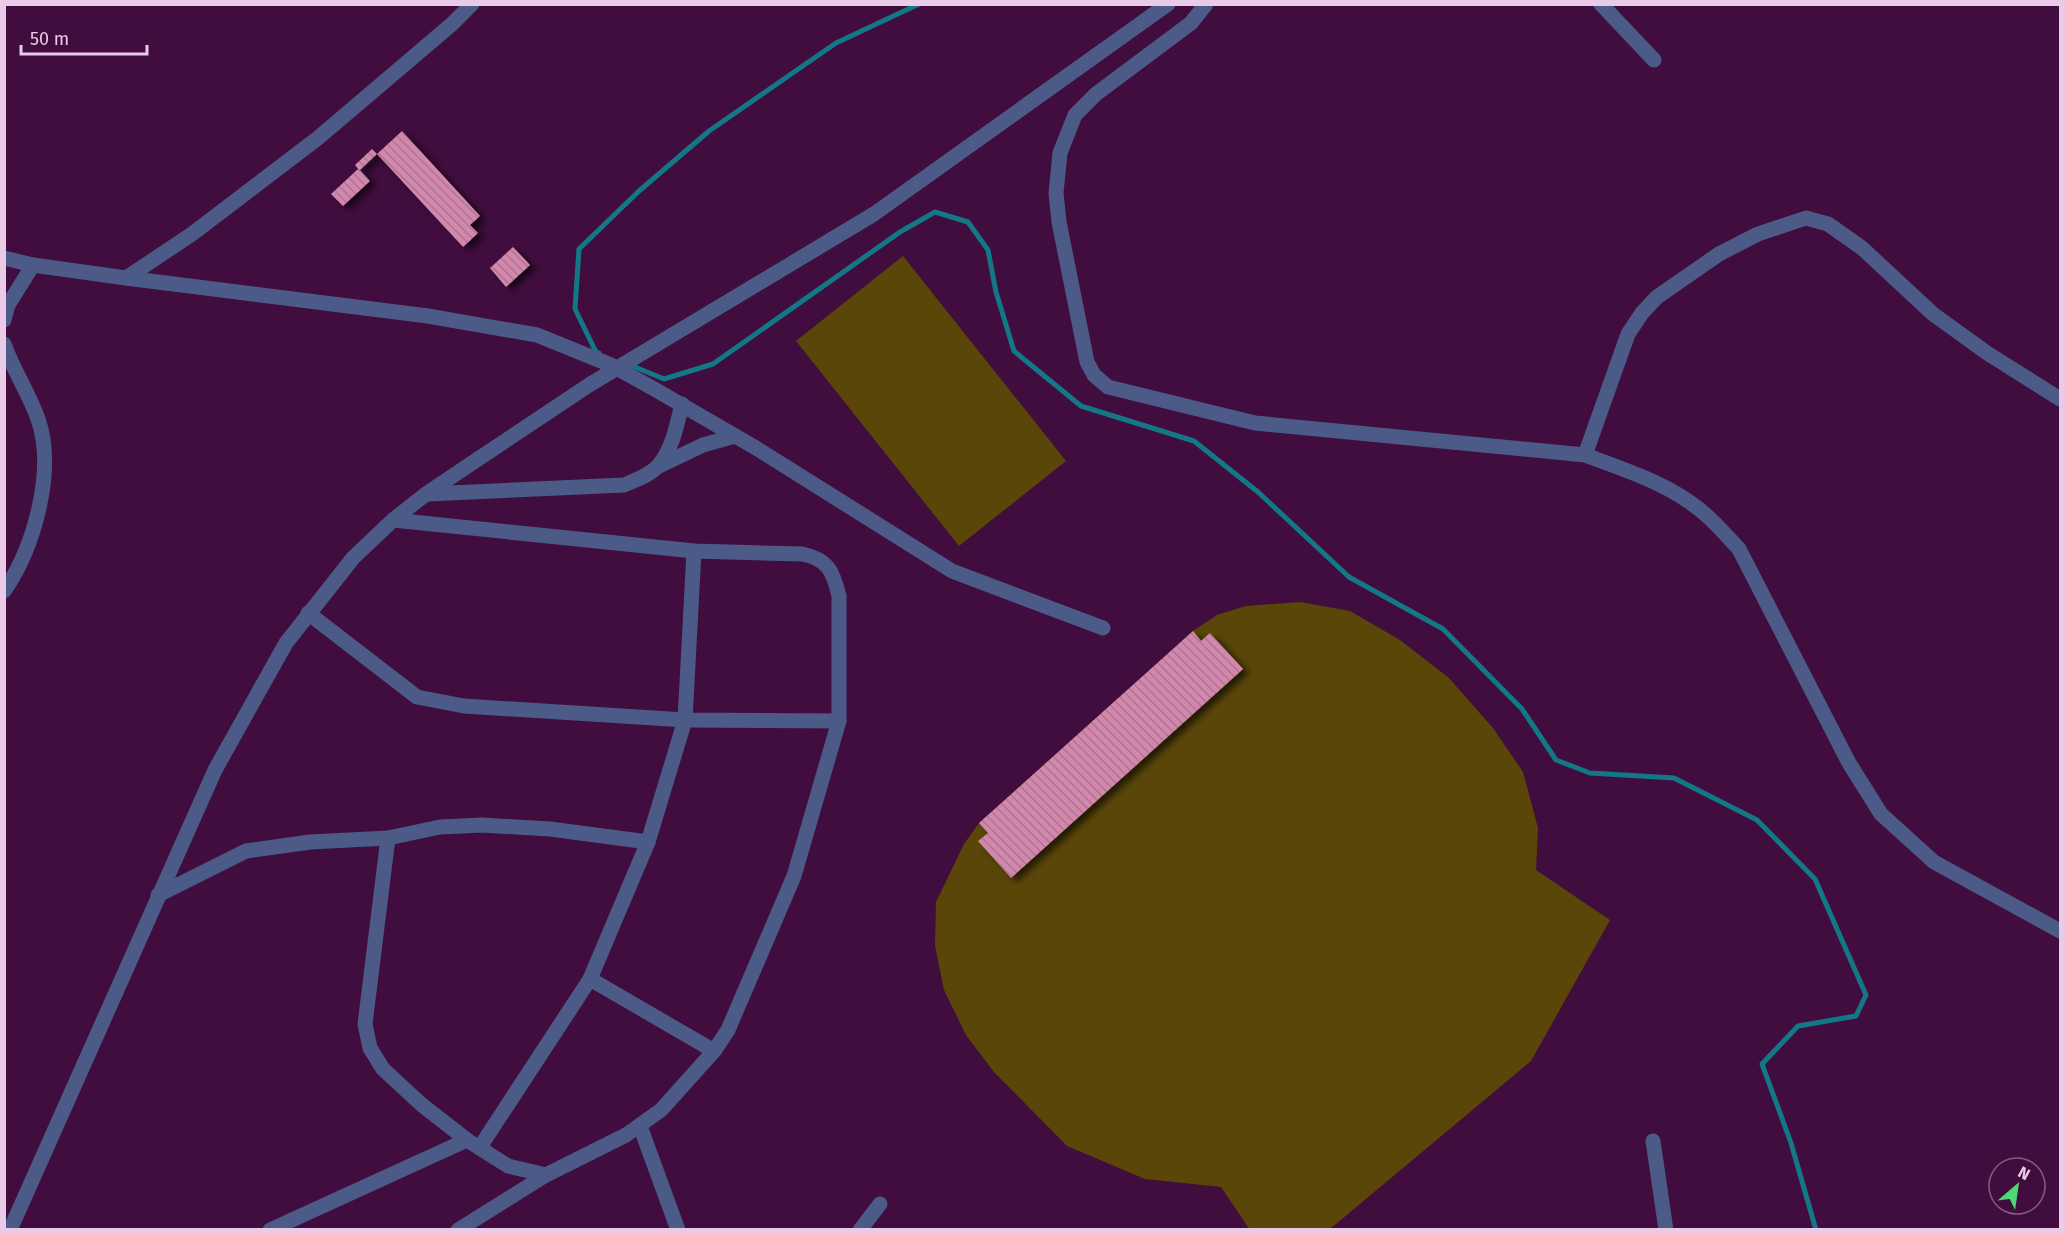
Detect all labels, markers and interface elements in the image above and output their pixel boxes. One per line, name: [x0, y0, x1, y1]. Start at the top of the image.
scale bar: [21, 18, 147, 56]
text: 50 m: [30, 28, 69, 50]
north arrow: [1987, 1156, 2047, 1216]
text: N: [2015, 1162, 2033, 1184]

